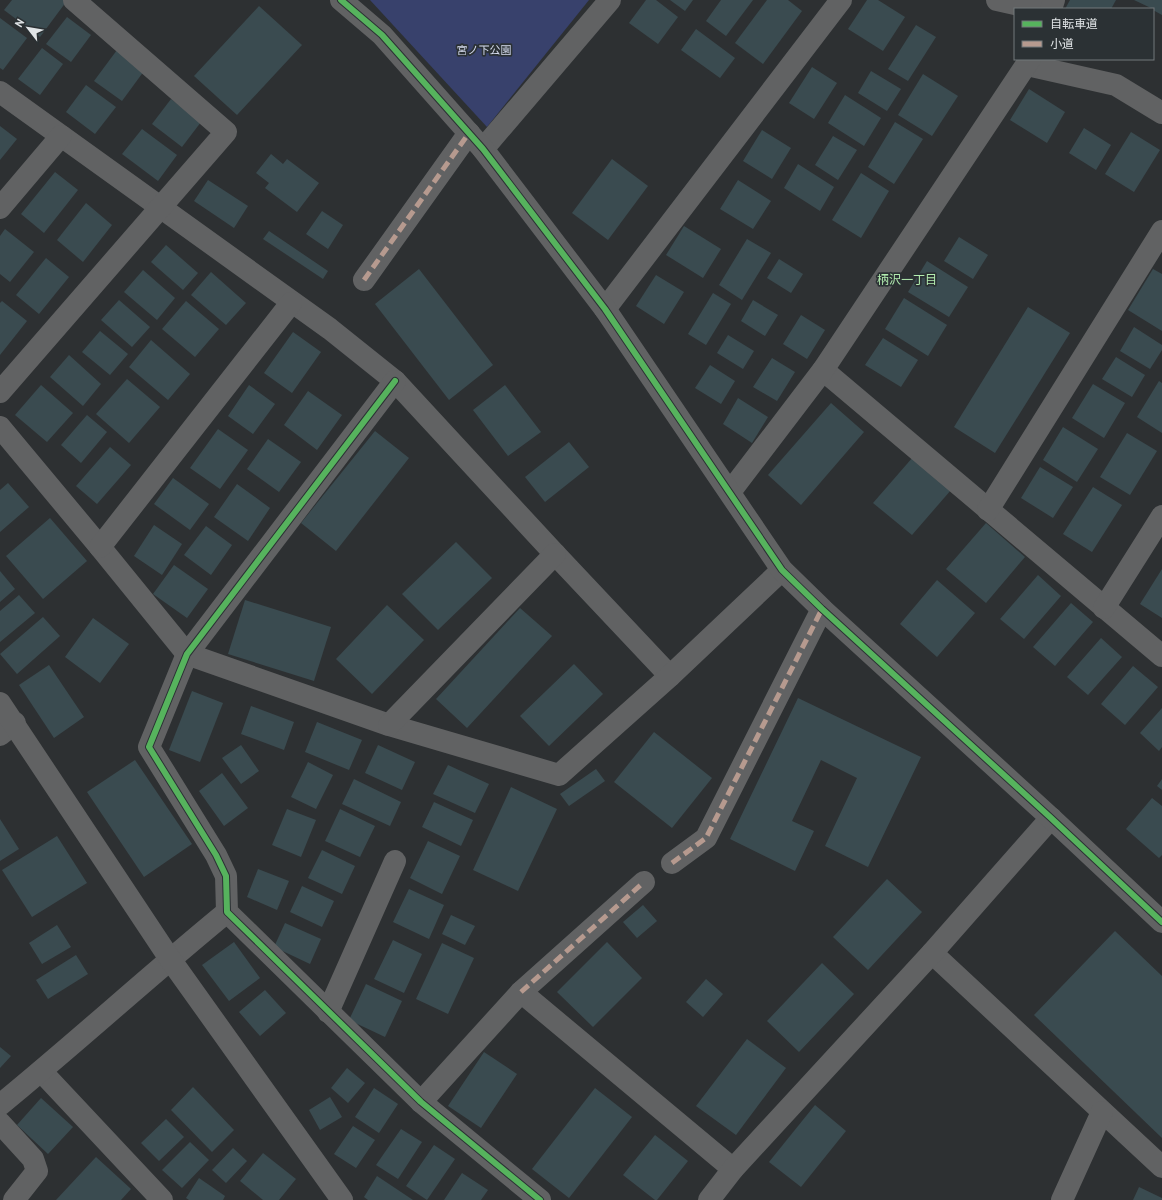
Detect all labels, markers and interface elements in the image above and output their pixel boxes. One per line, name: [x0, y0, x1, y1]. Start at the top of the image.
north arrow: [8, 8, 48, 48]
legend: [1014, 8, 1154, 60]
text: N: [12, 16, 27, 30]
text: 自転車道: [1050, 16, 1098, 31]
text: 小道: [1050, 36, 1074, 51]
park label: 宮ノ下公園: [457, 43, 512, 57]
district label: 柄沢一丁目: [877, 272, 937, 287]

